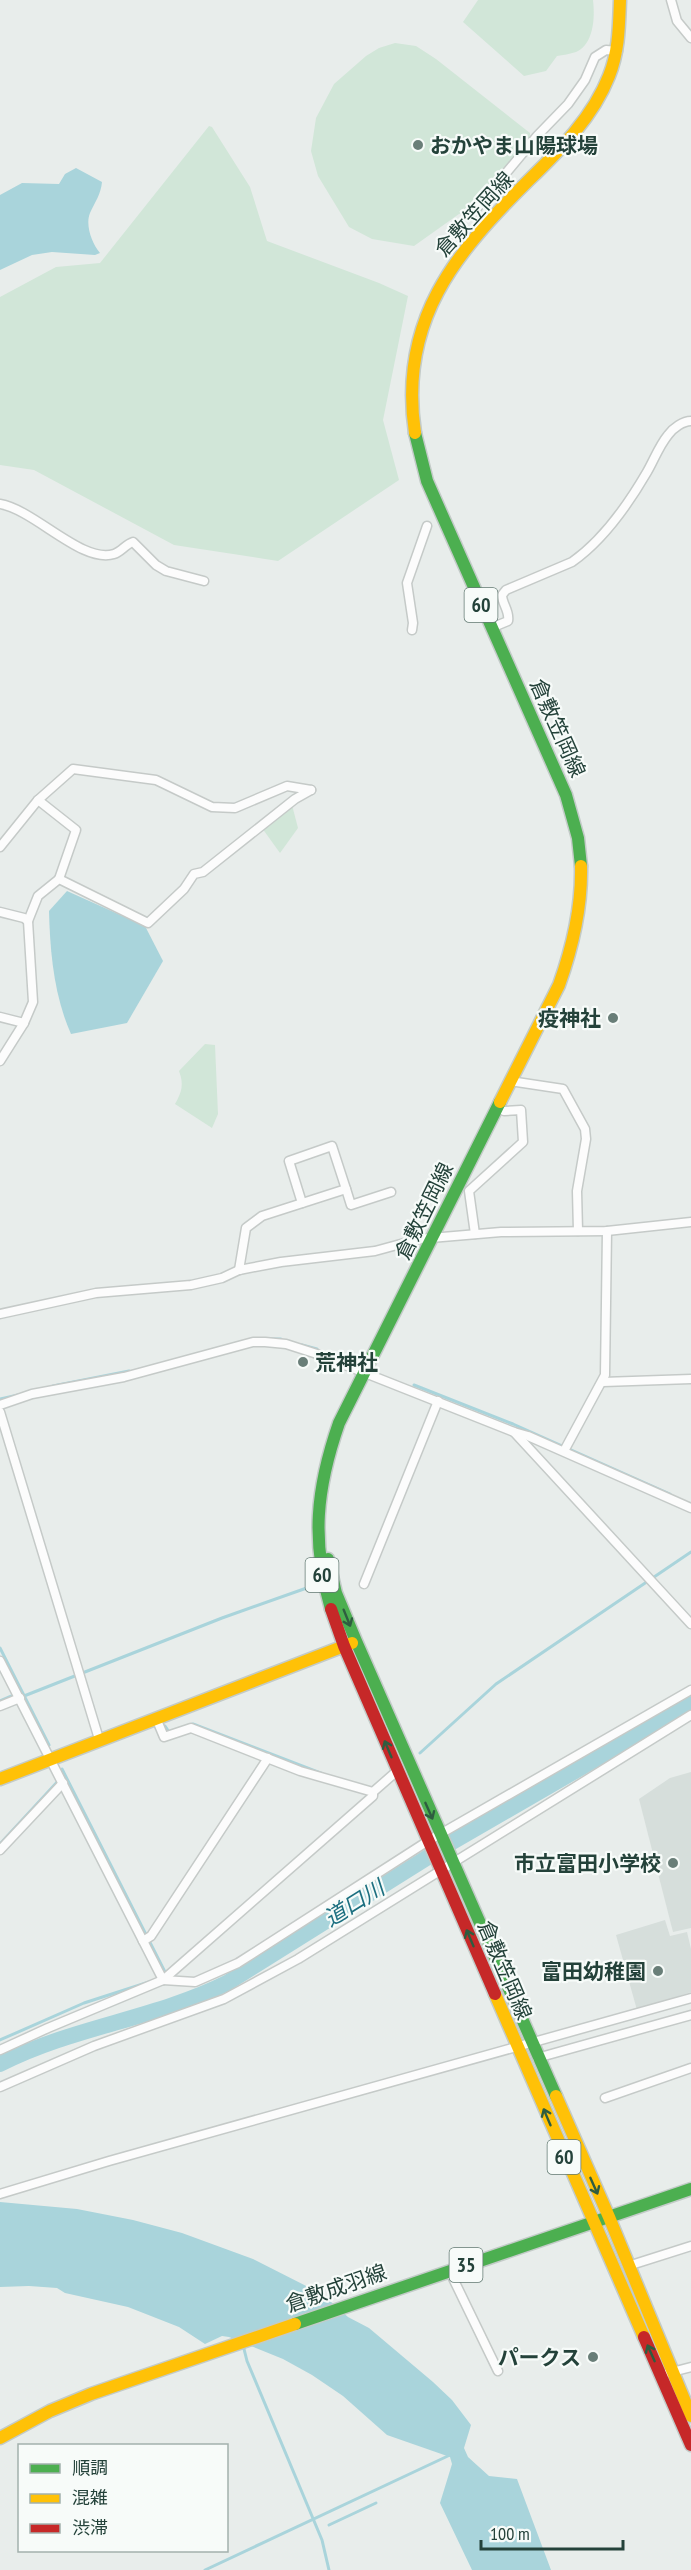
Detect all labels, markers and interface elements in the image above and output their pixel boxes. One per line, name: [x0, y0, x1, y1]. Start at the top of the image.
place label: おかやま山陽球場: [430, 132, 598, 159]
marker: おかやま山陽球場: [411, 138, 425, 152]
street label: 倉敷笠岡線: [429, 166, 519, 262]
road number: 60: [464, 588, 498, 622]
street label: 倉敷笠岡線: [524, 675, 592, 781]
place label: 疫神社: [538, 1005, 601, 1032]
marker: 疫神社: [606, 1011, 620, 1025]
street label: 倉敷笠岡線: [389, 1158, 459, 1264]
place label: 荒神社: [315, 1349, 378, 1376]
marker: 荒神社: [296, 1355, 310, 1369]
road number: 60: [306, 1558, 338, 1592]
one-way arrow: [342, 1609, 353, 1627]
one-way arrow: [382, 1740, 393, 1759]
one-way arrow: [424, 1801, 435, 1819]
place label: 市立富田小学校: [514, 1850, 661, 1877]
marker: 市立富田小学校: [666, 1856, 680, 1870]
water label: 道口川: [319, 1873, 391, 1932]
street label: 倉敷笠岡線: [472, 1916, 538, 2024]
one-way arrow: [464, 1929, 476, 1947]
place label: 富田幼稚園: [541, 1958, 646, 1985]
marker: 富田幼稚園: [651, 1964, 665, 1978]
one-way arrow: [541, 2108, 552, 2127]
road number: 60: [548, 2140, 580, 2174]
one-way arrow: [589, 2176, 601, 2194]
road number: 35: [450, 2248, 482, 2282]
street label: 倉敷成羽線: [282, 2258, 390, 2318]
place label: パークス: [498, 2344, 581, 2371]
one-way arrow: [645, 2344, 656, 2362]
marker: パークス: [586, 2350, 600, 2364]
legend: [18, 2444, 228, 2552]
text: 順調: [72, 2456, 108, 2479]
text: 混雑: [72, 2486, 108, 2509]
scale bar: [481, 2513, 624, 2551]
text: 渋滞: [72, 2516, 108, 2539]
text: 100 m: [490, 2522, 530, 2545]

